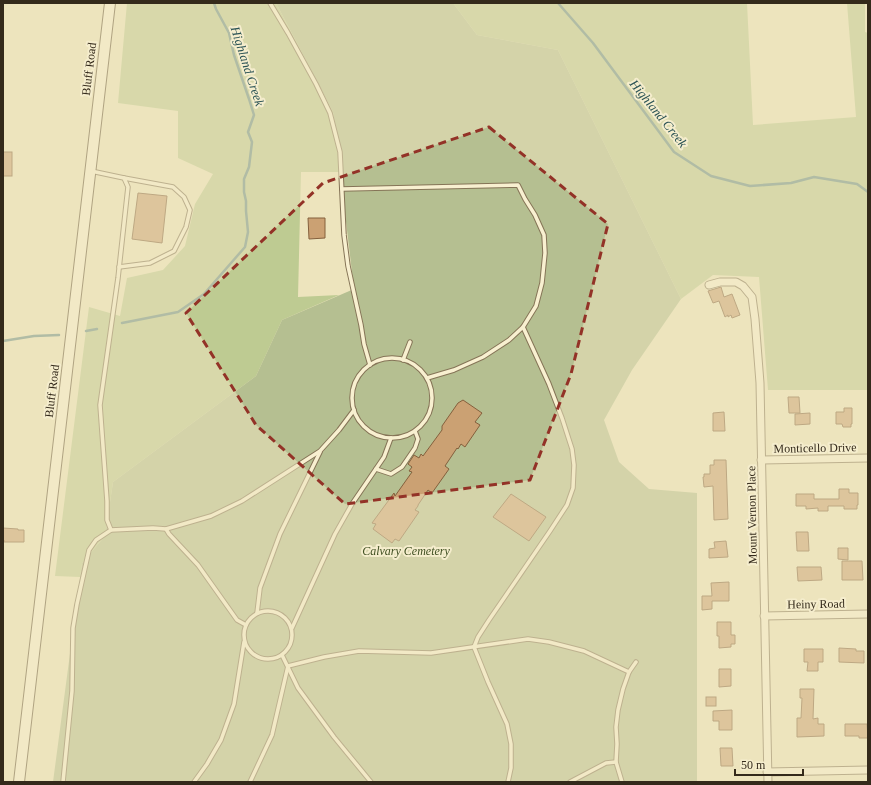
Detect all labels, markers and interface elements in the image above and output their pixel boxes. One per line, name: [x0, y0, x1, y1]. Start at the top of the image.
water label: Highland Creek: [227, 23, 268, 108]
street label: Bluff Road: [79, 42, 99, 96]
water label: Highland Creek: [626, 76, 691, 150]
street label: Bluff Road: [42, 364, 62, 418]
street label: Monticello Drive: [773, 440, 857, 456]
street label: Mount Vernon Place: [744, 466, 760, 564]
park label: Calvary Cemetery: [362, 544, 450, 558]
street label: Heiny Road: [787, 596, 845, 612]
scale bar: [735, 751, 803, 777]
text: 50 m: [741, 758, 766, 772]

